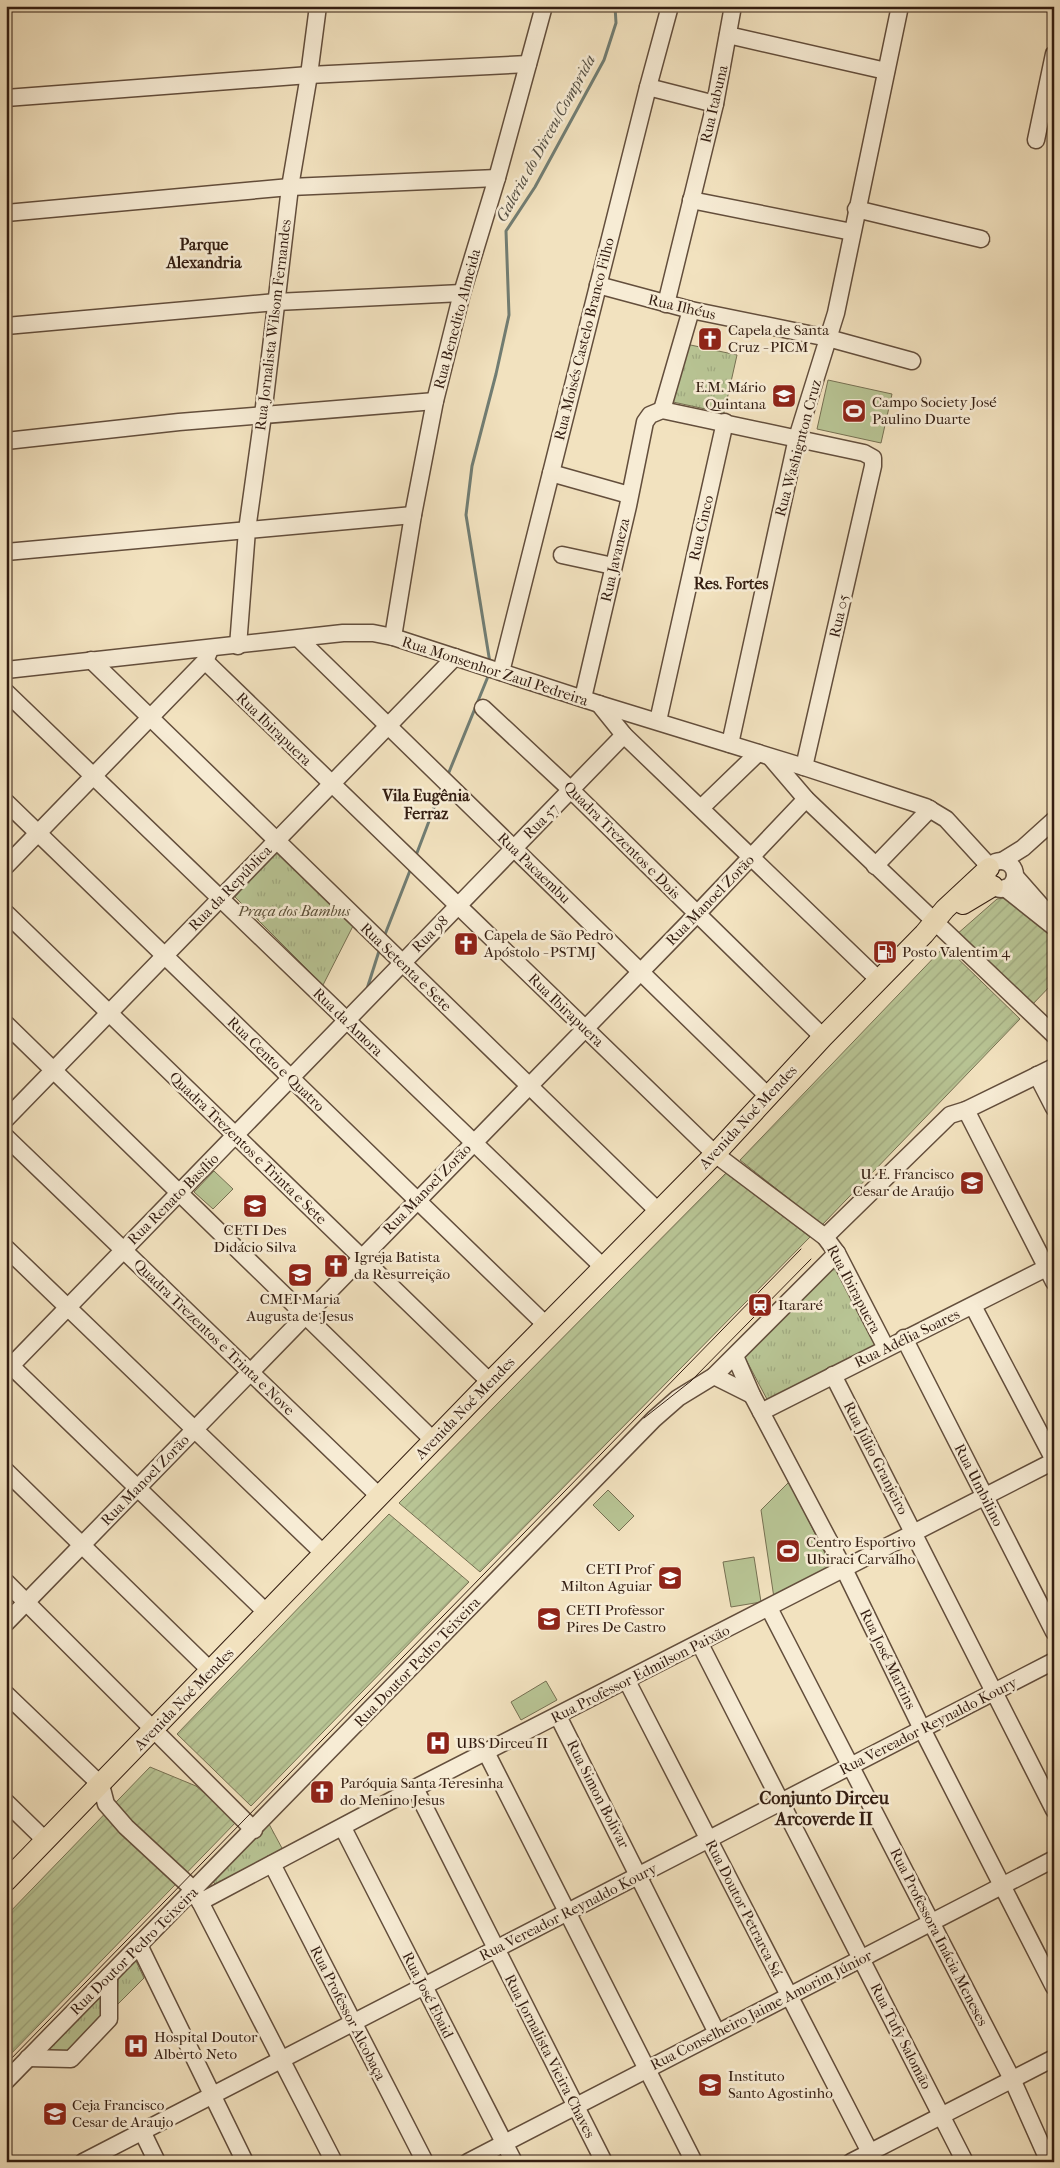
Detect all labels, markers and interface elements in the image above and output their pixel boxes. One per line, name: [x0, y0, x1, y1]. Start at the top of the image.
water label: Galeria do Dirceu/Comprida: [492, 51, 599, 225]
street label: Rua Itabuna: [696, 62, 732, 145]
street label: Rua Jornalista Wilsom Fernandes: [251, 218, 295, 432]
district label: Parque Alexandria: [165, 235, 242, 272]
street label: Rua Moisés Castelo Branco Filho: [550, 235, 618, 442]
street label: Rua Benedito Almeida: [430, 246, 485, 391]
street label: Rua Ilhéus: [646, 290, 718, 324]
place label: Capela de Santa Cruz - PICM: [728, 321, 830, 356]
church icon: Capela de Santa Cruz - PICM: [697, 326, 723, 352]
street label: Rua Washignton Cruz: [771, 377, 825, 519]
place label: E.M. Mário Quintana: [695, 378, 767, 413]
school or university icon: E.M. Mário Quintana: [771, 383, 797, 409]
place label: Campo Society José Paulino Duarte: [872, 393, 997, 428]
sports icon: Campo Society José Paulino Duarte: [841, 398, 867, 424]
street label: Rua Cinco: [685, 493, 717, 562]
street label: Rua Javaneza: [597, 515, 634, 604]
district label: Res. Fortes: [694, 574, 768, 593]
street label: Rua 05: [825, 593, 853, 639]
street label: Rua Monsenhor Zaul Pedreira: [400, 632, 591, 710]
street label: Rua Ibirapuera: [233, 689, 316, 770]
street label: Quadra Trezentos e Dois: [560, 778, 685, 903]
district label: Vila Eugênia Ferraz: [381, 786, 470, 823]
street label: Rua 57: [519, 799, 563, 843]
street label: Rua Pacaembu: [494, 829, 575, 908]
street label: Rua da República: [185, 841, 276, 935]
street label: Rua Manoel Zorão: [662, 850, 758, 949]
park label: Praça dos Bambus: [237, 902, 350, 920]
street label: Rua 98: [408, 912, 452, 956]
street label: Rua Setenta e Sete: [357, 919, 456, 1016]
place label: Capela de São Pedro Apóstolo - PSTMJ: [483, 926, 614, 961]
church icon: Capela de São Pedro Apóstolo - PSTMJ: [453, 931, 479, 957]
fuel station icon: Posto Valentim 4: [872, 939, 898, 965]
place label: Posto Valentim 4: [902, 943, 1011, 961]
street label: Rua Ibirapuera: [525, 970, 608, 1051]
street label: Rua da Amora: [309, 984, 388, 1061]
street label: Rua Cento e Quatro: [224, 1013, 329, 1115]
street label: Avenida Noé Mendes: [695, 1061, 801, 1173]
street label: Quadra Trezentos e Trinta e Sete: [165, 1068, 331, 1229]
street label: Rua Manoel Zorão: [379, 1139, 475, 1238]
street label: Rua Renato Basílio: [124, 1149, 223, 1248]
place label: U. E. Francisco Cesar de Araújo: [853, 1165, 954, 1200]
school or university icon: U. E. Francisco Cesar de Araújo: [959, 1170, 985, 1196]
school or university icon: CETI Des Didácio Silva: [242, 1193, 268, 1219]
place label: CETI Des Didácio Silva: [213, 1221, 298, 1256]
street label: Rua Ibirapuera: [823, 1242, 885, 1337]
place label: Igreja Batista da Resurreição: [354, 1248, 450, 1283]
church icon: Igreja Batista da Resurreição: [323, 1253, 349, 1279]
street label: Quadra Trezentos e Trinta e Nove: [130, 1255, 299, 1419]
school or university icon: CMEI Maria Augusta de Jesus: [287, 1262, 313, 1288]
place label: CMEI Maria Augusta de Jesus: [246, 1290, 354, 1325]
station icon: Itararé: [747, 1292, 773, 1318]
place label: Itararé: [778, 1296, 824, 1314]
street label: Rua Adélia Soares: [851, 1305, 963, 1371]
street label: Avenida Noé Mendes: [411, 1353, 519, 1464]
street label: Rua Júlio Granjeiro: [840, 1398, 912, 1518]
street label: Rua Manoel Zorão: [97, 1430, 193, 1529]
street label: Rua Umbilino: [950, 1441, 1008, 1530]
place label: Centro Esportivo Ubiraci Carvalho: [806, 1533, 916, 1568]
sports icon: Centro Esportivo Ubiraci Carvalho: [775, 1538, 801, 1564]
place label: CETI Prof Milton Aguiar: [561, 1560, 655, 1595]
school or university icon: CETI Prof Milton Aguiar: [657, 1565, 683, 1591]
street label: Rua Doutor Pedro Teixeira: [350, 1592, 485, 1731]
place label: CETI Professor Pires De Castro: [566, 1601, 666, 1636]
school or university icon: CETI Professor Pires De Castro: [536, 1606, 562, 1632]
street label: Rua José Martins: [856, 1606, 920, 1713]
street label: Rua Professor Edmilson Paixão: [548, 1621, 733, 1727]
street label: Avenida Noé Mendes: [130, 1644, 238, 1755]
street label: Rua Vereador Reynaldo Koury: [836, 1673, 1021, 1779]
hospital icon: UBS Dirceu II: [425, 1730, 451, 1756]
place label: UBS Dirceu II: [456, 1734, 548, 1752]
street label: Rua Simon Bolivar: [563, 1737, 633, 1852]
place label: Paróquia Santa Teresinha do Menino Jesus: [340, 1774, 504, 1809]
church icon: Paróquia Santa Teresinha do Menino Jesus: [309, 1779, 335, 1805]
district label: Conjunto Dirceu Arcoverde II: [759, 1788, 890, 1830]
street label: Rua Doutor Petrarca Sá: [702, 1836, 787, 1981]
street label: Rua Professora Inácia Meneses: [886, 1845, 992, 2030]
street label: Rua Vereador Reynaldo Koury: [476, 1859, 661, 1965]
street label: Rua Doutor Pedro Teixeira: [66, 1882, 203, 2019]
street label: Rua Professor Alcobaça: [306, 1943, 390, 2084]
street label: Rua Conselheiro Jaime Amorim Júnior: [647, 1946, 875, 2074]
street label: Rua José Ebaid: [398, 1949, 458, 2042]
street label: Rua Jornalista Vieira Chaves: [501, 1971, 599, 2141]
street label: Rua Tufy Salomão: [866, 1980, 936, 2093]
place label: Hospital Doutor Alberto Neto: [153, 2028, 258, 2063]
hospital icon: Hospital Doutor Alberto Neto: [123, 2033, 149, 2059]
place label: Instituto Santo Agostinho: [728, 2067, 833, 2102]
school or university icon: Instituto Santo Agostinho: [697, 2072, 723, 2098]
place label: Ceja Francisco Cesar de Araujo: [72, 2096, 174, 2131]
school or university icon: Ceja Francisco Cesar de Araujo: [42, 2101, 68, 2127]

